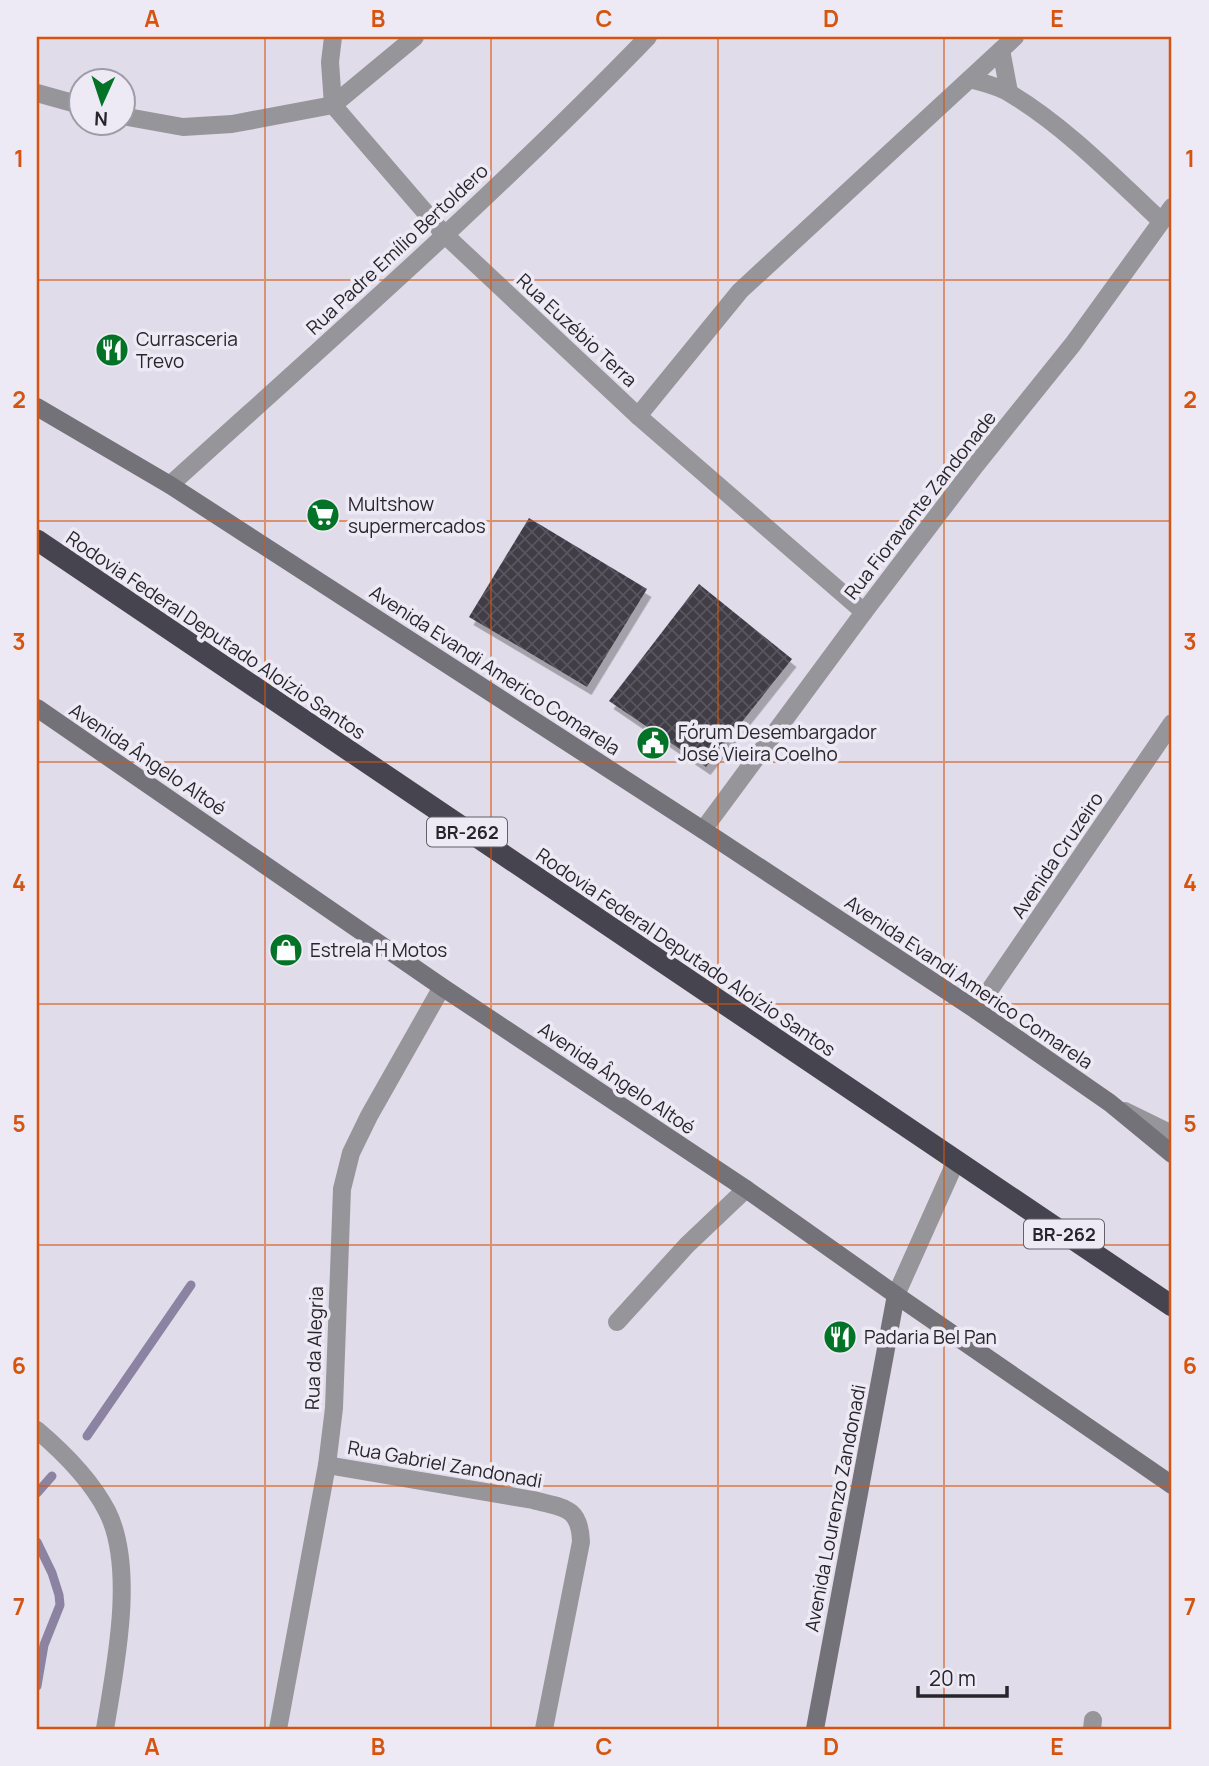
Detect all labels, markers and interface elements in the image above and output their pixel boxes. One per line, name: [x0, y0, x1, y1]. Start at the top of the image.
text: A: [144, 2, 160, 34]
text: B: [371, 2, 385, 34]
text: C: [596, 2, 613, 34]
text: D: [823, 2, 839, 34]
text: E: [1050, 2, 1064, 34]
north arrow: [66, 66, 136, 136]
text: N: [94, 106, 109, 132]
text: 1: [14, 142, 24, 174]
text: 1: [1185, 142, 1195, 174]
street label: Rua Padre Emílio Bertoldero: [300, 158, 494, 340]
street label: Rua Euzébio Terra: [511, 267, 643, 393]
place label: Currasceria Trevo: [136, 326, 238, 374]
restaurant icon: Currasceria Trevo: [93, 331, 131, 369]
text: 2: [12, 383, 26, 415]
text: 2: [1183, 383, 1197, 415]
street label: Rua Fioravante Zandonade: [838, 405, 1002, 605]
place label: Multshow supermercados: [348, 491, 486, 539]
supermarket icon: Multshow supermercados: [304, 496, 342, 534]
street label: Rodovia Federal Deputado Aloízio Santos: [61, 525, 371, 745]
street label: Avenida Evandi Americo Comarela: [365, 579, 625, 761]
text: 3: [12, 625, 26, 657]
text: 3: [1183, 625, 1197, 657]
street label: Avenida Ângelo Altoé: [64, 697, 232, 821]
place label: Fórum Desembargador José Vieira Coelho: [678, 719, 877, 767]
public building icon: Fórum Desembargador José Vieira Coelho: [634, 724, 672, 762]
street label: Avenida Cruzeiro: [1005, 787, 1109, 923]
road number: BR-262: [427, 818, 507, 846]
street label: Rodovia Federal Deputado Aloízio Santos: [531, 842, 841, 1062]
text: 4: [12, 866, 26, 898]
text: 4: [1183, 866, 1197, 898]
street label: Avenida Evandi Americo Comarela: [840, 889, 1098, 1075]
shop icon: Estrela H Motos: [267, 931, 305, 969]
place label: Estrela H Motos: [310, 937, 447, 963]
street label: Avenida Ângelo Altoé: [533, 1016, 701, 1140]
text: 5: [12, 1107, 26, 1139]
text: 5: [1183, 1107, 1197, 1139]
road number: BR-262: [1024, 1219, 1104, 1248]
street label: Rua da Alegria: [299, 1286, 329, 1410]
restaurant icon: Padaria Bel Pan: [821, 1318, 859, 1356]
place label: Padaria Bel Pan: [864, 1324, 997, 1350]
text: 6: [12, 1349, 26, 1381]
text: 6: [1183, 1349, 1197, 1381]
street label: Avenida Lourenzo Zandonadi: [798, 1382, 872, 1634]
street label: Rua Gabriel Zandonadi: [346, 1434, 544, 1494]
text: 7: [13, 1590, 25, 1622]
text: 7: [1184, 1590, 1196, 1622]
scale bar: [918, 1654, 1008, 1698]
text: 20 m: [929, 1664, 976, 1692]
text: A: [144, 1730, 160, 1762]
text: B: [371, 1730, 385, 1762]
text: C: [596, 1730, 613, 1762]
text: D: [823, 1730, 839, 1762]
text: E: [1050, 1730, 1064, 1762]

